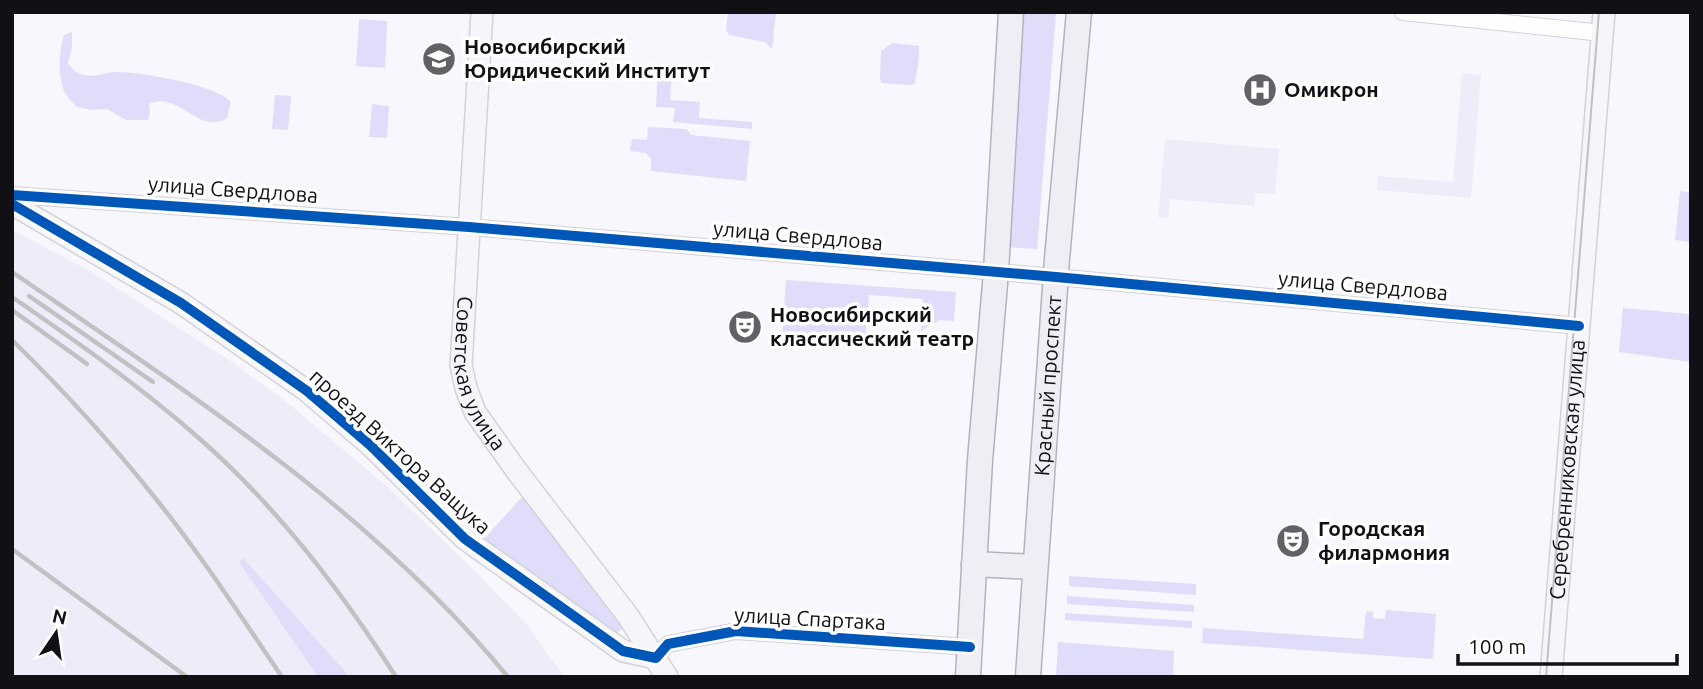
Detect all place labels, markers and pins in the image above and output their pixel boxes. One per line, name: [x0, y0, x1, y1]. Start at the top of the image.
place label: Новосибирский Юридический Институт: [464, 34, 711, 82]
school or university icon: Новосибирский Юридический Институт: [420, 40, 458, 78]
hospital icon: Омикрон: [1241, 71, 1279, 109]
place label: Омикрон: [1284, 77, 1379, 101]
place label: Новосибирский классический театр: [770, 302, 974, 350]
theatre icon: Новосибирский классический театр: [726, 308, 764, 346]
place label: Городская филармония: [1318, 516, 1450, 564]
theatre icon: Городская филармония: [1274, 522, 1312, 560]

